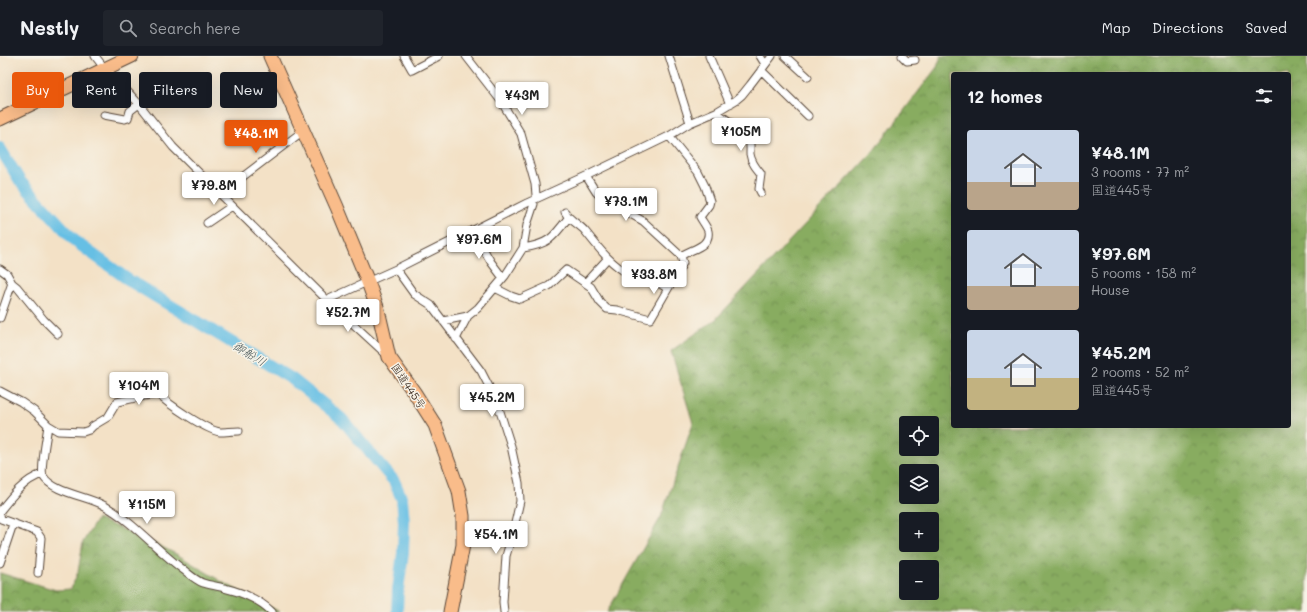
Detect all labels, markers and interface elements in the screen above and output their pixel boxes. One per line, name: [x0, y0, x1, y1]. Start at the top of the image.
search box: [103, 10, 383, 46]
text: Nestly: [20, 15, 79, 40]
icon: search: [117, 17, 139, 39]
text: Search here: [149, 18, 240, 38]
text: Map: [1102, 18, 1130, 37]
text: Directions: [1152, 18, 1223, 37]
text: Saved: [1245, 18, 1287, 37]
chip: Buy: [12, 72, 64, 108]
chip: Rent: [72, 72, 131, 108]
chip: Filters: [139, 72, 212, 108]
chip: New: [220, 72, 277, 108]
pin: ¥43M: [498, 82, 546, 116]
text: 12 homes: [967, 85, 1043, 107]
icon: filters: [1253, 85, 1275, 107]
text: ¥43M: [504, 86, 540, 103]
pin: ¥105M: [713, 118, 769, 152]
pin: ¥48.1M: [223, 120, 289, 154]
text: ¥105M: [721, 122, 761, 139]
text: ¥48.1M: [233, 124, 279, 141]
text: ¥48.1M: [1091, 141, 1150, 163]
icon: home: [999, 146, 1047, 194]
text: 3 rooms · 77 m²: [1091, 163, 1189, 180]
pin: ¥79.8M: [181, 172, 247, 206]
text: ¥79.8M: [191, 176, 237, 193]
text: 国道445号: [1091, 181, 1153, 198]
pin: ¥73.1M: [593, 188, 659, 222]
text: ¥73.1M: [604, 192, 648, 209]
pin: ¥97.6M: [446, 226, 512, 260]
text: ¥97.6M: [456, 230, 502, 247]
text: ¥97.6M: [1091, 242, 1151, 264]
icon: home: [999, 246, 1047, 294]
pin: ¥33.8M: [621, 261, 687, 295]
text: 5 rooms · 158 m²: [1091, 264, 1196, 281]
text: ¥33.8M: [631, 265, 677, 282]
text: House: [1091, 281, 1129, 298]
pin: ¥52.7M: [315, 299, 381, 333]
text: ¥52.7M: [325, 303, 371, 320]
water label: 御船川: [230, 337, 270, 369]
text: ¥45.2M: [1091, 341, 1151, 363]
icon: home: [999, 346, 1047, 394]
street label: 国道445号: [388, 360, 430, 412]
text: 2 rooms · 52 m²: [1091, 363, 1189, 380]
pin: ¥104M: [111, 372, 167, 406]
text: ¥104M: [118, 376, 160, 393]
text: 国道445号: [1091, 381, 1153, 398]
pin: ¥45.2M: [459, 384, 525, 418]
text: ¥45.2M: [469, 388, 515, 405]
map controls: [899, 416, 939, 600]
button: locate: [899, 416, 939, 456]
button: layers: [899, 464, 939, 504]
pin: ¥115M: [119, 491, 175, 525]
text: ¥115M: [128, 495, 166, 512]
button: +: [899, 512, 939, 552]
pin: ¥54.1M: [463, 521, 529, 555]
text: ¥54.1M: [474, 525, 518, 542]
button: −: [899, 560, 939, 600]

